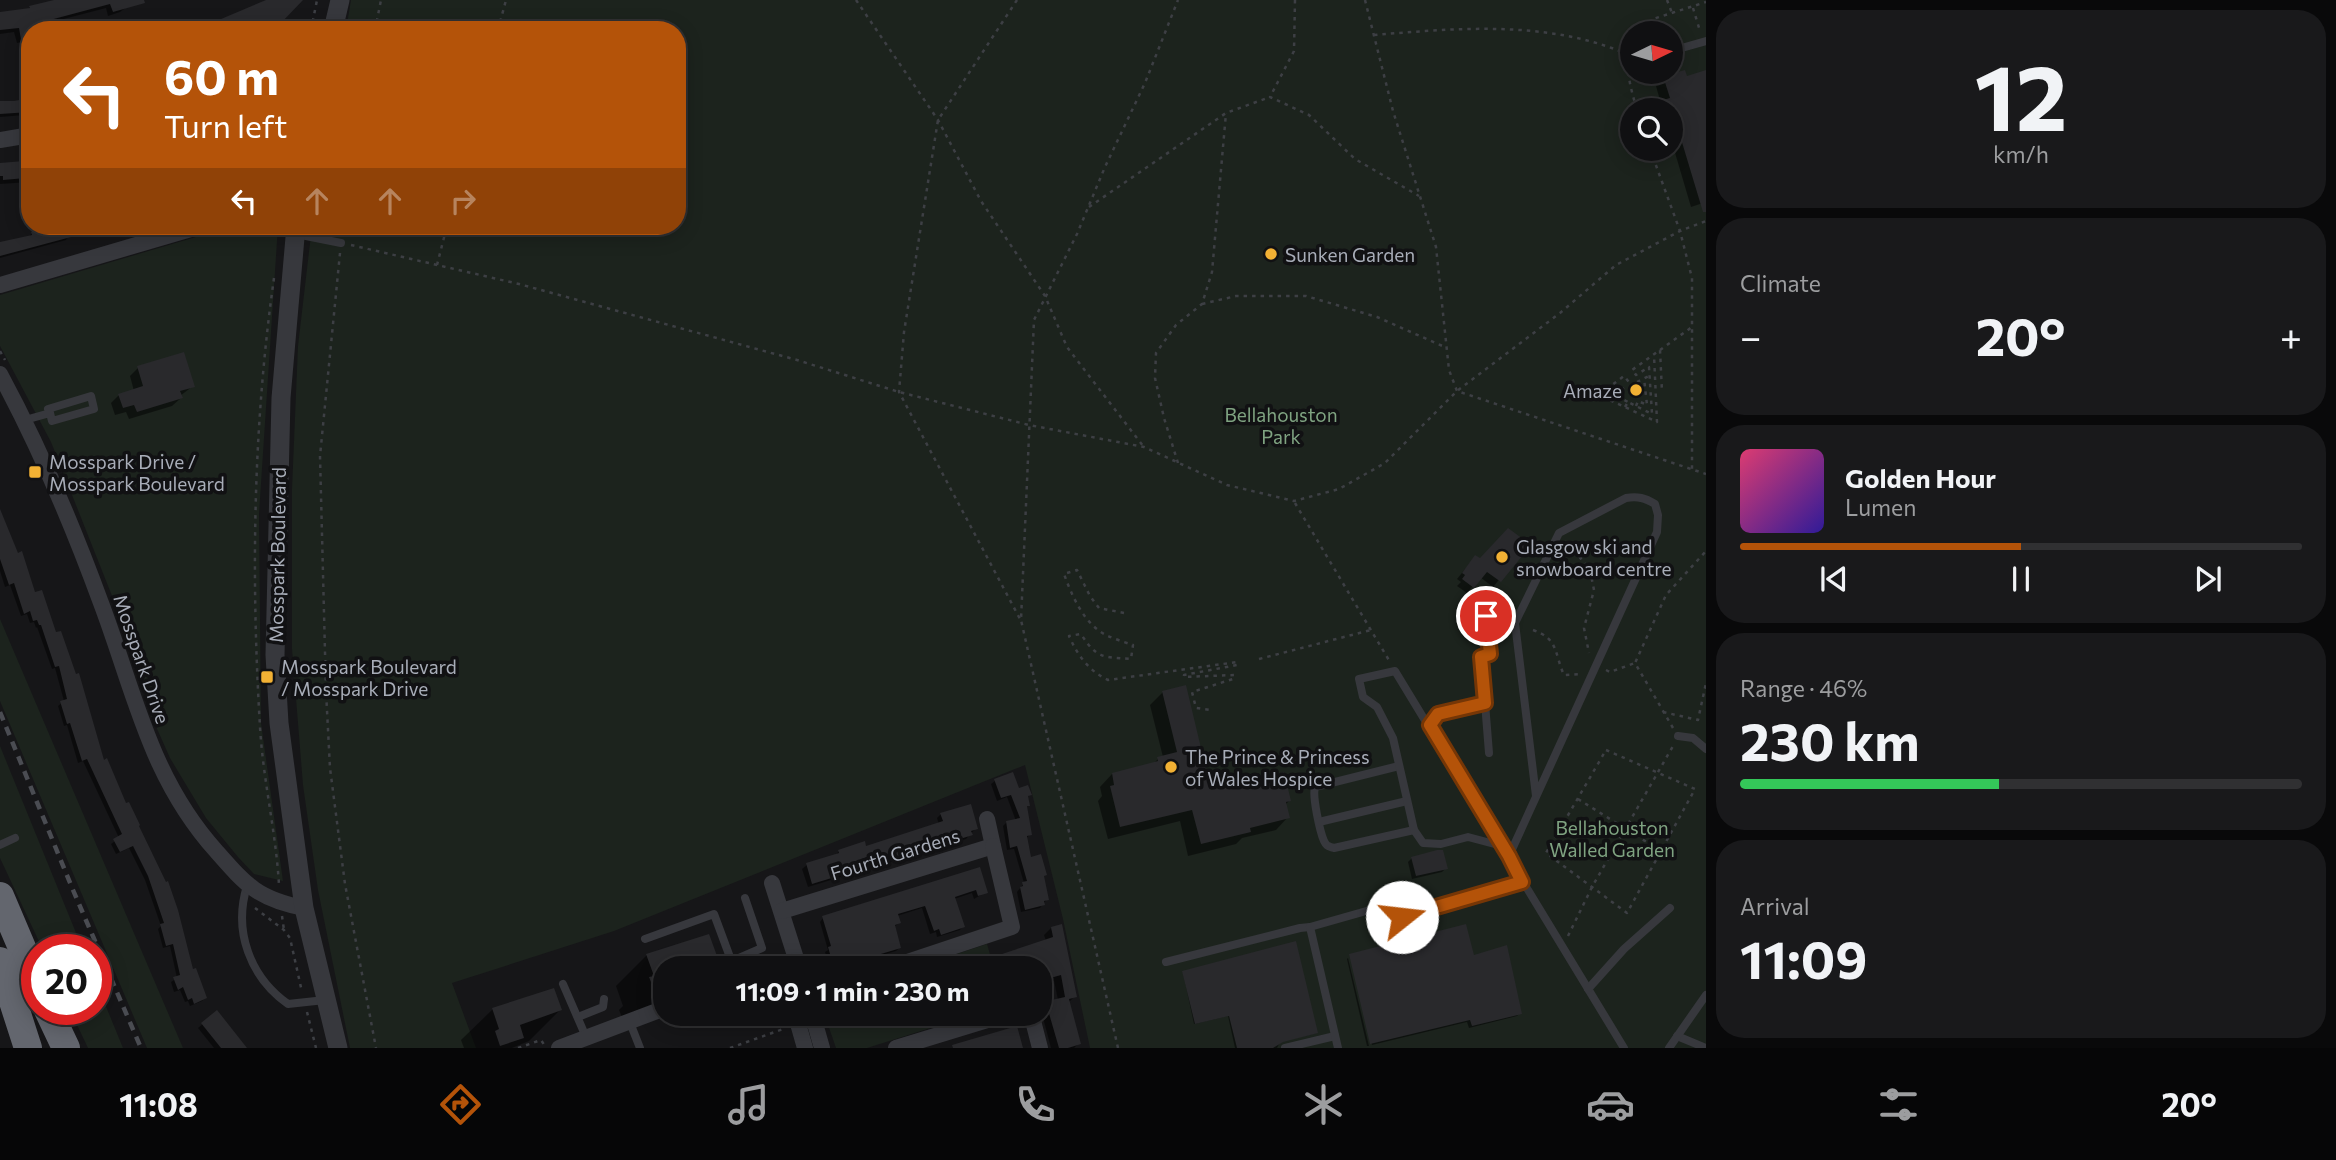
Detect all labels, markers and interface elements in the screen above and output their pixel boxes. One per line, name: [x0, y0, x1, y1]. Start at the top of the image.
north arrow: [1620, 21, 1684, 84]
map controls: [1620, 21, 1683, 161]
text: 12: [1975, 38, 2067, 150]
text: 60 m: [164, 45, 279, 105]
icon: left: [49, 49, 140, 140]
button: search: [1620, 98, 1683, 161]
text: Turn left: [164, 105, 288, 145]
text: km/h: [1993, 140, 2049, 168]
icon: left: [225, 182, 263, 220]
icon: ahead: [298, 182, 336, 220]
icon: ahead: [371, 182, 409, 220]
icon: right: [444, 182, 482, 220]
place label: Sunken Garden: [1285, 243, 1415, 266]
marker: Sunken Garden: [1263, 246, 1279, 262]
text: Climate: [1740, 269, 1821, 297]
text: 20°: [1976, 303, 2066, 367]
text: −: [1740, 312, 1762, 359]
text: +: [2280, 312, 2302, 359]
place label: Amaze: [1563, 379, 1622, 402]
marker: Amaze: [1628, 382, 1644, 398]
park label: Bellahouston Park: [1224, 403, 1338, 448]
place label: Mosspark Drive / Mosspark Boulevard: [49, 450, 225, 495]
text: Golden Hour: [1845, 462, 1996, 493]
marker: Mosspark Drive / Mosspark Boulevard: [27, 464, 43, 480]
street label: Mosspark Boulevard: [264, 467, 290, 643]
text: Lumen: [1845, 493, 1916, 521]
place label: Glasgow ski and snowboard centre: [1516, 535, 1672, 580]
marker: Glasgow ski and snowboard centre: [1494, 549, 1510, 565]
icon: previous: [1815, 560, 1853, 598]
icon: pause: [2002, 560, 2040, 598]
icon: next: [2189, 560, 2227, 598]
pin: [1456, 586, 1516, 646]
street label: Mosspark Drive: [109, 591, 175, 727]
icon: arrive: [1467, 597, 1505, 635]
place label: Mosspark Boulevard / Mosspark Drive: [281, 655, 457, 700]
marker: Mosspark Boulevard / Mosspark Drive: [259, 669, 275, 685]
text: Range · 46%: [1740, 674, 1867, 702]
text: 230 km: [1740, 708, 1920, 772]
place label: The Prince & Princess of Wales Hospice: [1185, 745, 1370, 790]
marker: The Prince & Princess of Wales Hospice: [1163, 759, 1179, 775]
park label: Bellahouston Walled Garden: [1549, 816, 1675, 861]
street label: Fourth Gardens: [828, 823, 962, 885]
position arrow: [1365, 880, 1439, 954]
text: Arrival: [1740, 892, 1810, 920]
text: 11:09: [1740, 926, 1867, 990]
speed limit sign: 20: [21, 934, 112, 1025]
text: 11:09 · 1 min · 230 m: [736, 975, 969, 1006]
icon: directions: [436, 1080, 485, 1129]
icon: music: [724, 1080, 773, 1129]
icon: phone: [1011, 1080, 1060, 1129]
icon: climate: [1299, 1080, 1348, 1129]
icon: car: [1586, 1080, 1635, 1129]
icon: filters: [1874, 1080, 1923, 1129]
text: 11:08: [119, 1084, 198, 1124]
text: 20°: [2161, 1084, 2217, 1124]

